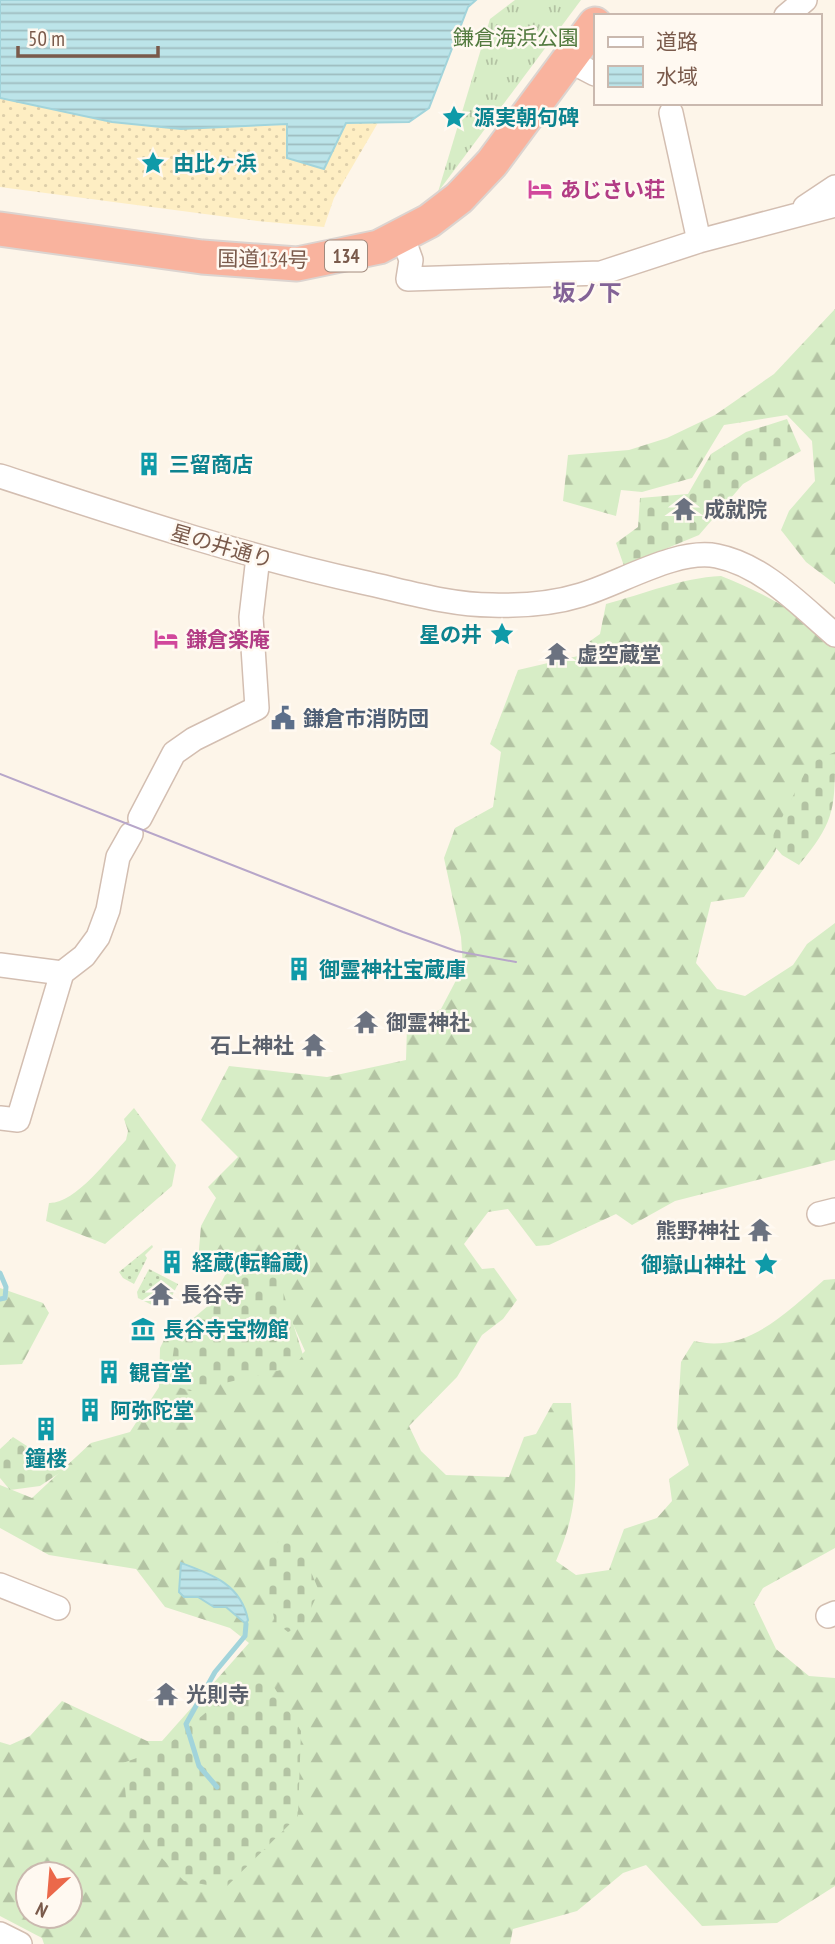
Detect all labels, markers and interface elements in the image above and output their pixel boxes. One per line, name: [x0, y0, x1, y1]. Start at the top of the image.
scale bar: [18, 14, 158, 58]
legend: [594, 14, 821, 105]
park label: 鎌倉海浜公園: [453, 24, 579, 51]
text: 50 m: [28, 25, 65, 52]
text: 道路: [656, 28, 698, 55]
text: 水域: [656, 63, 698, 90]
place icon: 源実朝句碑: [440, 103, 468, 131]
place label: 源実朝句碑: [474, 104, 579, 131]
place icon: 由比ヶ浜: [139, 149, 167, 177]
place label: 由比ヶ浜: [173, 150, 257, 177]
hotel icon: あじさい荘: [526, 175, 554, 203]
place label: あじさい荘: [560, 176, 665, 203]
road number: 134: [325, 240, 367, 272]
street label: 国道134号: [217, 245, 309, 273]
district label: 坂ノ下: [553, 278, 622, 307]
building icon: 三留商店: [135, 450, 163, 478]
place label: 三留商店: [169, 451, 253, 478]
temple icon: 成就院: [670, 495, 698, 523]
place label: 成就院: [704, 496, 767, 523]
street label: 星の井通り: [168, 519, 276, 573]
place icon: 星の井: [488, 620, 516, 648]
place label: 星の井: [419, 621, 482, 648]
hotel icon: 鎌倉楽庵: [152, 625, 180, 653]
place label: 鎌倉楽庵: [186, 626, 270, 653]
temple icon: 虚空蔵堂: [543, 640, 571, 668]
place label: 虚空蔵堂: [577, 641, 661, 668]
public building icon: 鎌倉市消防団: [269, 704, 297, 732]
place label: 鎌倉市消防団: [303, 705, 429, 732]
building icon: 御霊神社宝蔵庫: [285, 955, 313, 983]
place label: 御霊神社宝蔵庫: [319, 956, 466, 983]
temple icon: 御霊神社: [352, 1008, 380, 1036]
place label: 御霊神社: [386, 1009, 470, 1036]
temple icon: 石上神社: [300, 1031, 328, 1059]
place label: 石上神社: [210, 1032, 294, 1059]
temple icon: 熊野神社: [746, 1216, 774, 1244]
place label: 熊野神社: [656, 1217, 740, 1244]
building icon: 経蔵(転輪蔵): [158, 1248, 186, 1276]
place label: 経蔵(転輪蔵): [192, 1249, 309, 1276]
place icon: 御嶽山神社: [752, 1250, 780, 1278]
place label: 御嶽山神社: [641, 1251, 746, 1278]
temple icon: 長谷寺: [147, 1280, 175, 1308]
place label: 長谷寺: [181, 1281, 244, 1308]
museum icon: 長谷寺宝物館: [129, 1315, 157, 1343]
place label: 長谷寺宝物館: [163, 1316, 289, 1343]
building icon: 観音堂: [95, 1358, 123, 1386]
place label: 観音堂: [129, 1359, 192, 1386]
building icon: 阿弥陀堂: [76, 1396, 104, 1424]
place label: 阿弥陀堂: [110, 1397, 194, 1424]
building icon: 鐘楼: [32, 1415, 60, 1443]
place label: 鐘楼: [25, 1445, 67, 1472]
temple icon: 光則寺: [152, 1680, 180, 1708]
place label: 光則寺: [186, 1681, 249, 1708]
north arrow: [14, 1860, 84, 1930]
text: N: [32, 1897, 51, 1923]

